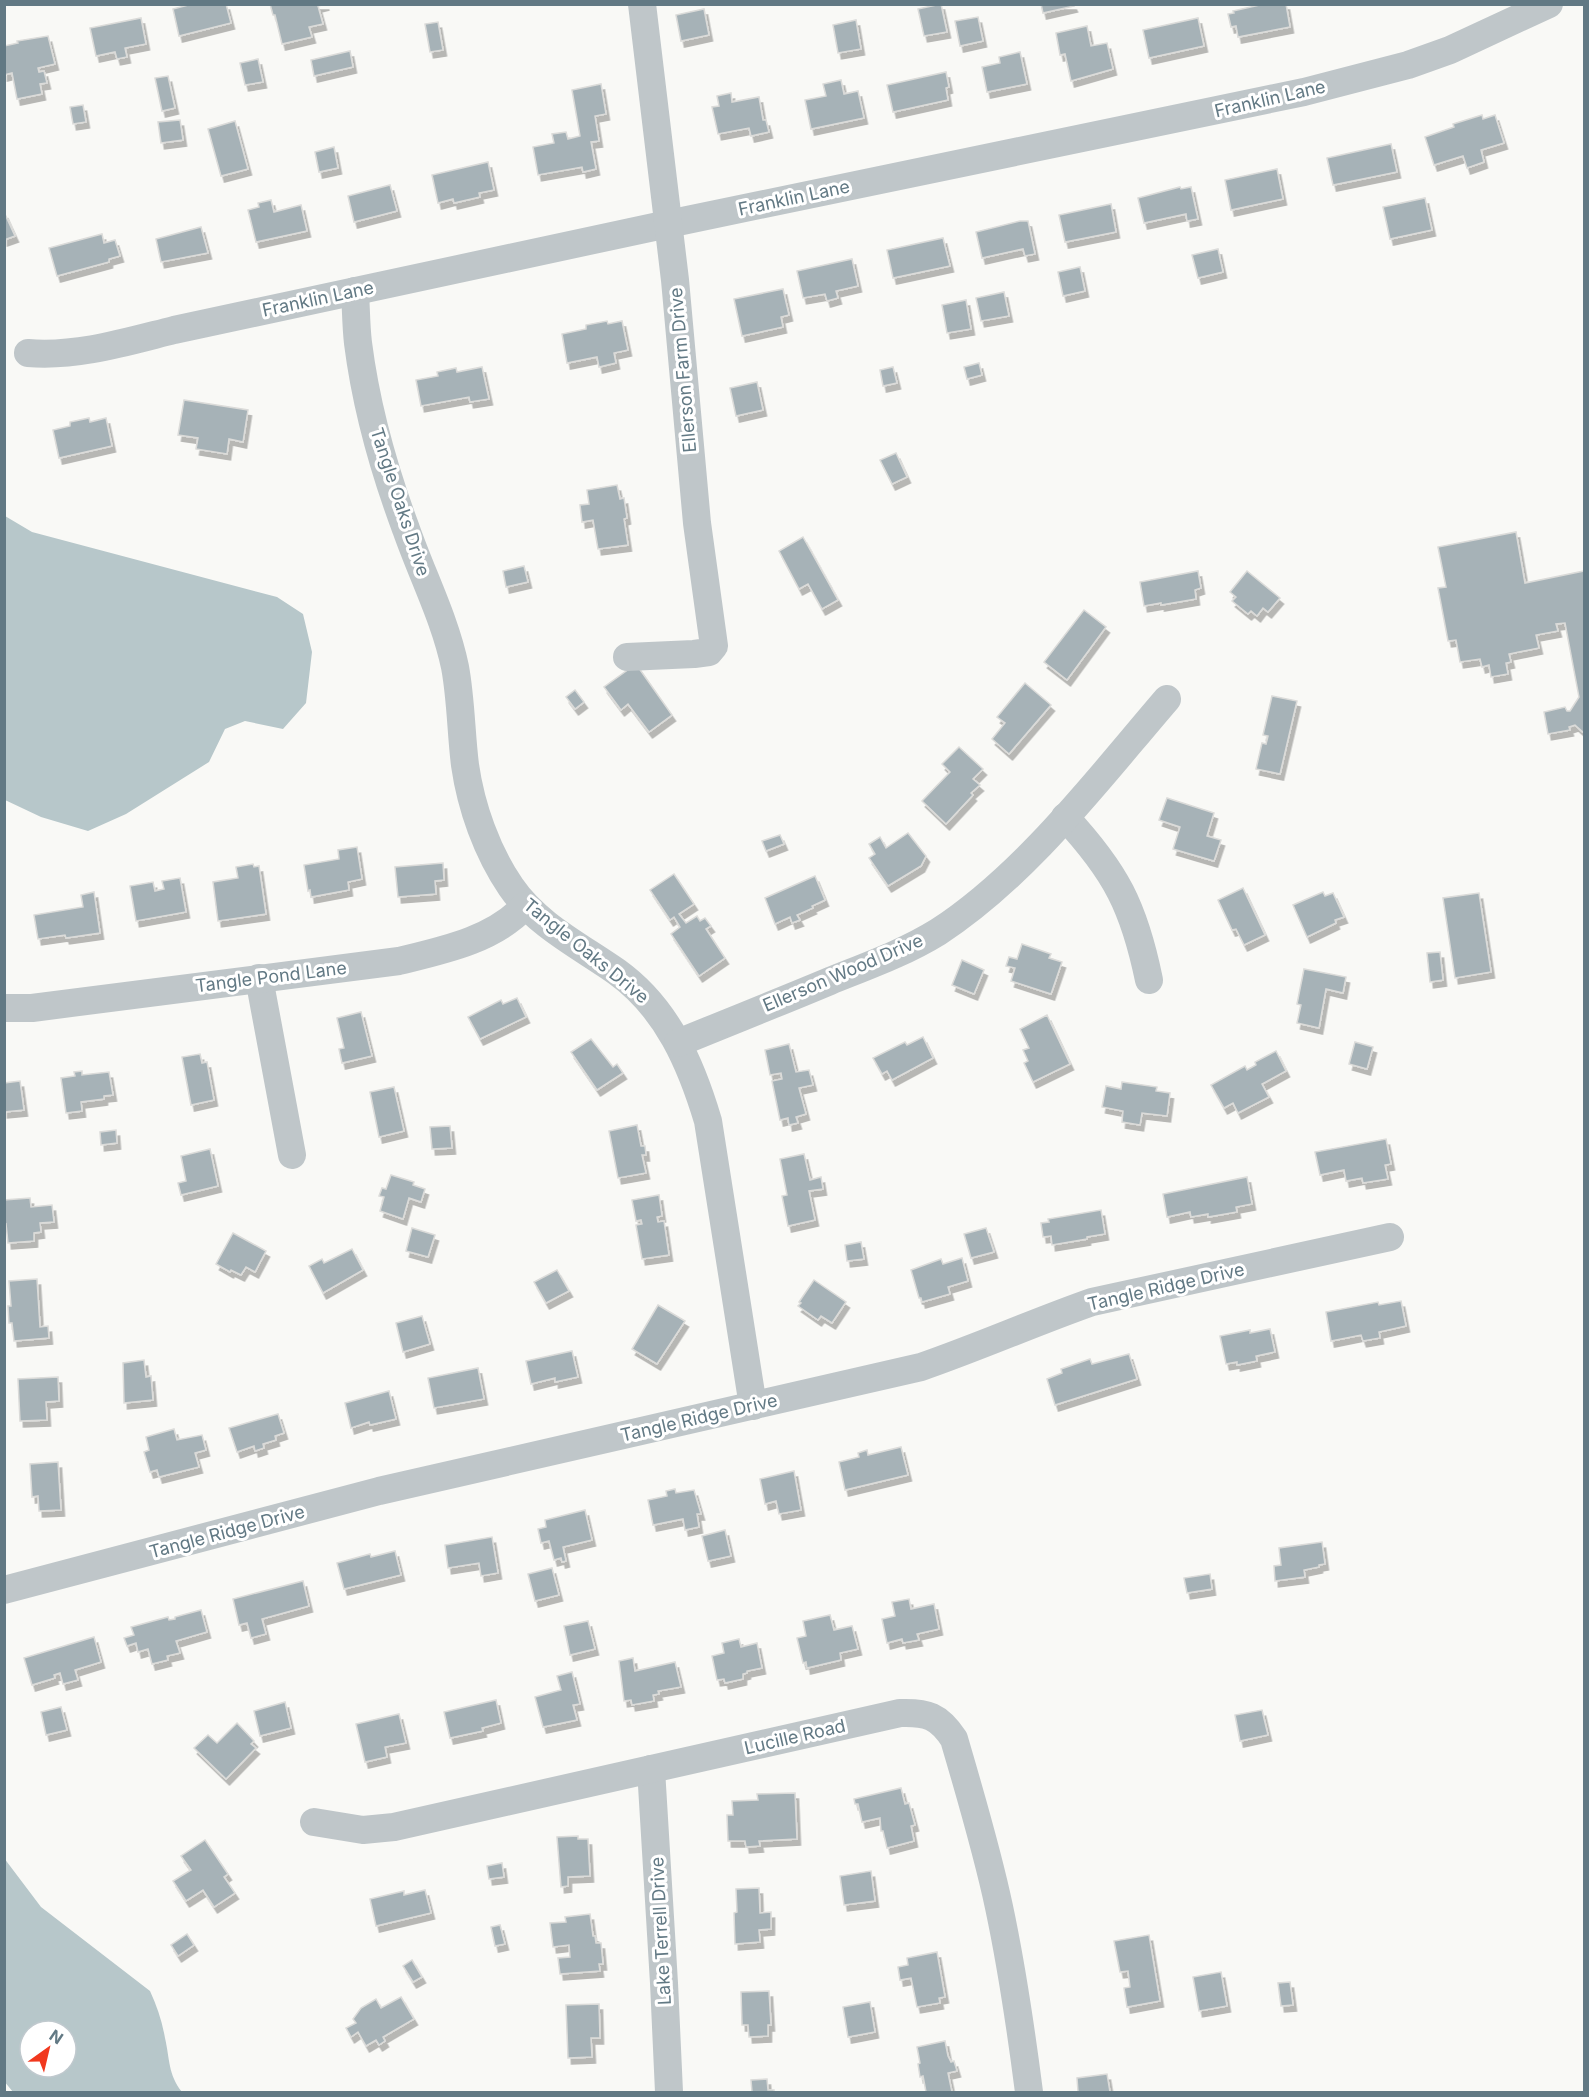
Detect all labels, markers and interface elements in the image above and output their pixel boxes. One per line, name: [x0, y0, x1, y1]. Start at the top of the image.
street label: Franklin Lane: [1212, 76, 1327, 121]
street label: Franklin Lane: [736, 175, 852, 220]
street label: Franklin Lane: [260, 276, 376, 321]
street label: Ellerson Farm Drive: [665, 287, 700, 453]
street label: Tangle Oaks Drive: [367, 425, 434, 579]
street label: Tangle Oaks Drive: [519, 894, 653, 1008]
street label: Ellerson Wood Drive: [760, 929, 926, 1016]
street label: Tangle Pond Lane: [194, 957, 348, 996]
street label: Tangle Ridge Drive: [1085, 1258, 1246, 1315]
street label: Tangle Ridge Drive: [618, 1389, 779, 1446]
street label: Tangle Ridge Drive: [147, 1501, 307, 1562]
street label: Lucille Road: [742, 1715, 848, 1758]
street label: Lake Terrell Drive: [646, 1856, 675, 2006]
north arrow: [18, 2019, 78, 2079]
text: N: [46, 2025, 67, 2048]

